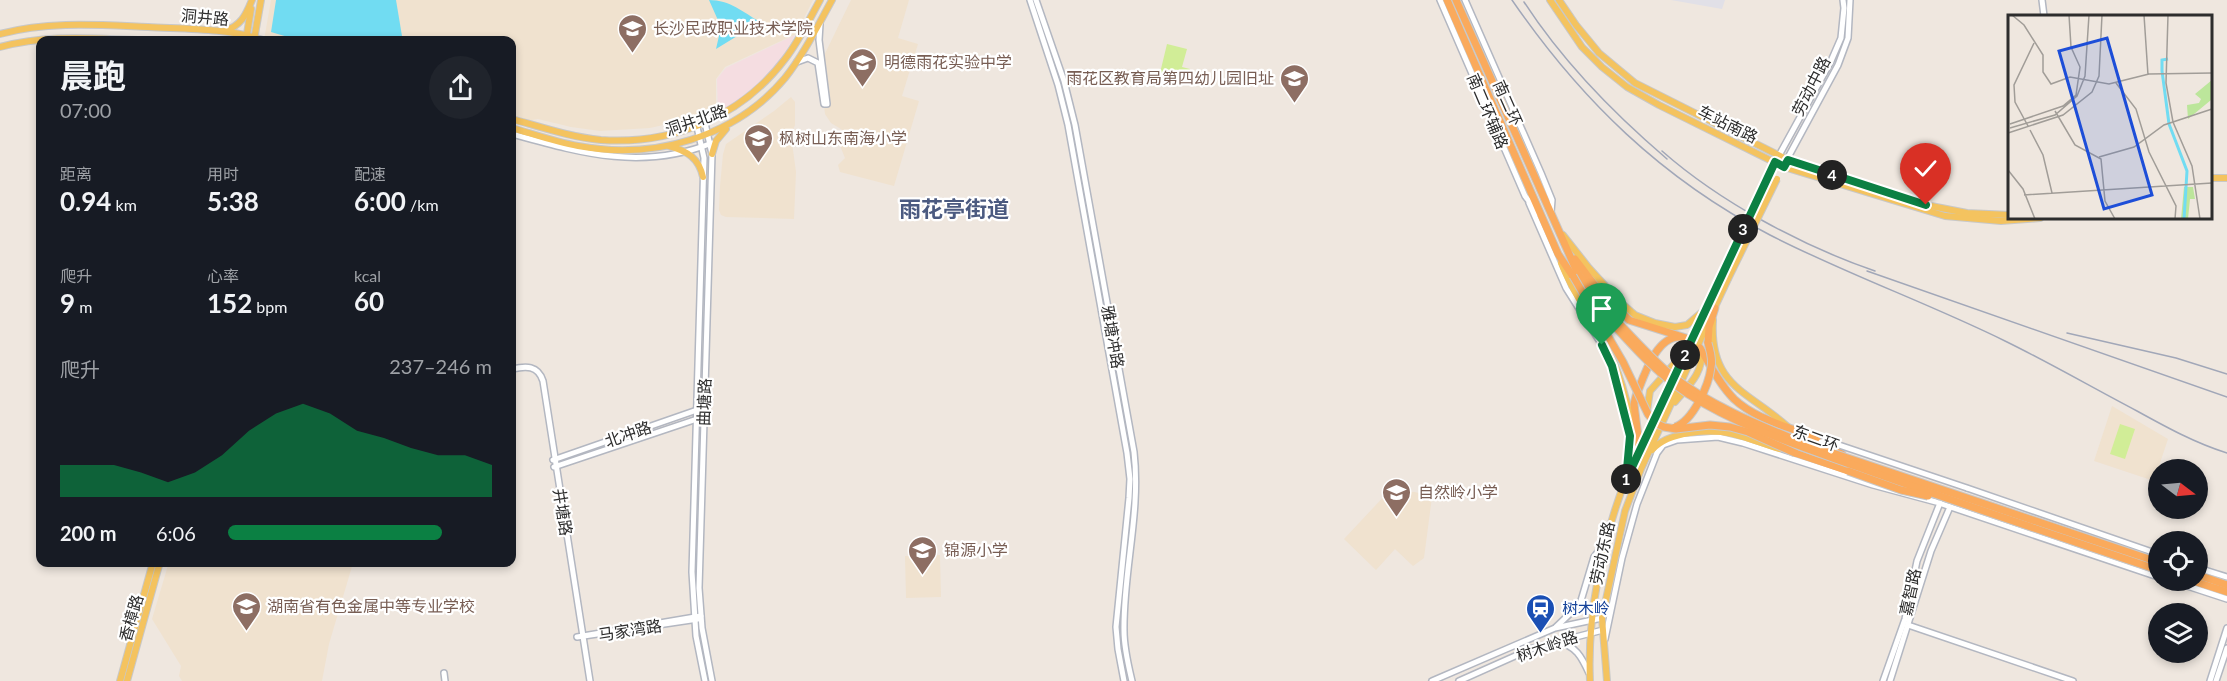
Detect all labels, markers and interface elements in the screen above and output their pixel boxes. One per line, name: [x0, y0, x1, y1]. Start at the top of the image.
street label: 洞井路: [180, 5, 230, 28]
school or university icon: 长沙民政职业技术学院: [616, 12, 648, 54]
inset map: [2008, 15, 2212, 219]
place label: 长沙民政职业技术学院: [653, 18, 813, 37]
school or university icon: 明德雨花实验中学: [847, 46, 879, 88]
place label: 明德雨花实验中学: [884, 52, 1012, 71]
street label: 劳动中路: [1788, 53, 1834, 119]
text: 晨跑: [60, 55, 126, 95]
button: share: [429, 56, 492, 119]
school or university icon: 雨花区教育局第四幼儿园旧址: [1279, 62, 1311, 104]
place label: 雨花区教育局第四幼儿园旧址: [1066, 68, 1274, 87]
street label: 南二环辅路: [1464, 70, 1513, 151]
street label: 南二环: [1490, 77, 1527, 129]
text: 07:00: [60, 98, 111, 122]
street label: 洞井北路: [662, 100, 729, 139]
street label: 车站南路: [1695, 101, 1761, 146]
school or university icon: 枫树山东南海小学: [742, 122, 774, 164]
place label: 枫树山东南海小学: [779, 128, 907, 147]
pin: [1900, 143, 1951, 205]
icon: check: [1909, 152, 1942, 185]
pin: 4: [1817, 160, 1847, 190]
text: 距离: [60, 164, 92, 183]
text: 用时: [207, 164, 239, 183]
text: 配速: [354, 164, 386, 183]
text: 4: [1827, 165, 1837, 184]
text: 0.94: [60, 185, 111, 217]
text: 5:38: [207, 185, 259, 217]
text: 6:00: [354, 185, 406, 217]
text: km: [111, 195, 137, 214]
text: /km: [406, 195, 439, 214]
district label: 雨花亭街道: [899, 195, 1009, 222]
pin: 3: [1728, 214, 1758, 244]
text: 3: [1738, 219, 1748, 238]
text: 爬升: [60, 266, 92, 285]
text: 心率: [207, 266, 239, 285]
text: kcal: [354, 266, 381, 285]
pin: [1576, 283, 1627, 345]
text: 60: [354, 285, 384, 317]
text: 9: [60, 287, 75, 319]
text: 152: [207, 287, 252, 319]
icon: arrive: [1585, 292, 1618, 325]
text: m: [75, 297, 92, 316]
text: bpm: [252, 297, 287, 316]
street label: 雅塘冲路: [1099, 304, 1128, 370]
pin: 2: [1670, 340, 1700, 370]
text: 2: [1680, 345, 1690, 364]
text: 237–246 m: [389, 354, 492, 378]
text: 爬升: [60, 357, 100, 381]
street label: 曲塘路: [693, 378, 714, 426]
street label: 北冲路: [602, 417, 654, 450]
street label: 东二环: [1790, 420, 1842, 455]
north arrow: [2148, 459, 2208, 519]
map controls: [2148, 459, 2208, 663]
pin: 1: [1611, 464, 1641, 494]
text: 1: [1621, 469, 1631, 488]
school or university icon: 自然岭小学: [1381, 476, 1413, 518]
place label: 自然岭小学: [1418, 482, 1498, 501]
street label: 井塘路: [550, 487, 577, 537]
street label: 劳动东路: [1586, 520, 1617, 586]
text: 200 m: [60, 521, 116, 545]
text: 6:06: [156, 521, 196, 545]
button: locate: [2148, 531, 2208, 591]
school or university icon: 锦源小学: [907, 534, 939, 576]
place label: 锦源小学: [944, 540, 1008, 559]
street label: 嘉智路: [1895, 566, 1924, 617]
school or university icon: 湖南省有色金属中等专业学校: [230, 590, 262, 632]
street label: 香樟路: [115, 592, 146, 644]
station icon: 树木岭: [1525, 592, 1557, 634]
place label: 湖南省有色金属中等专业学校: [267, 596, 475, 615]
place label: 树木岭: [1562, 598, 1610, 617]
button: layers: [2148, 603, 2208, 663]
street label: 马家湾路: [597, 615, 663, 644]
street label: 树木岭路: [1513, 626, 1580, 665]

